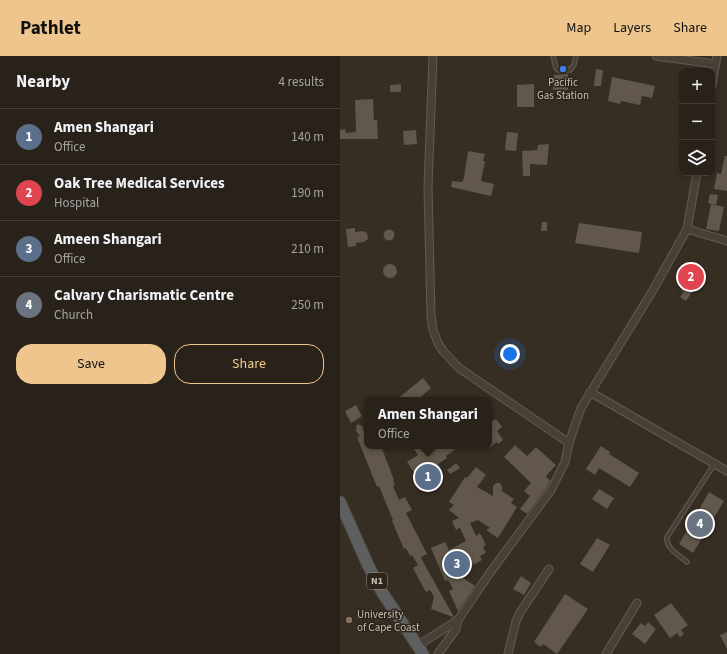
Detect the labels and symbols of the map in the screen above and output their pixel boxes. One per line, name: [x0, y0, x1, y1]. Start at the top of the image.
marker: Pacific Gas Station: [558, 64, 568, 74]
place label: Pacific Gas Station: [537, 75, 589, 103]
pin: 2: [678, 262, 704, 292]
your location: [500, 344, 520, 364]
pin: 1: [415, 462, 441, 492]
pin: 4: [687, 509, 713, 539]
pin: 3: [444, 549, 470, 579]
road number: N1: [367, 573, 387, 589]
place label: University of Cape Coast: [357, 607, 420, 635]
marker: University of Cape Coast: [344, 615, 354, 625]

